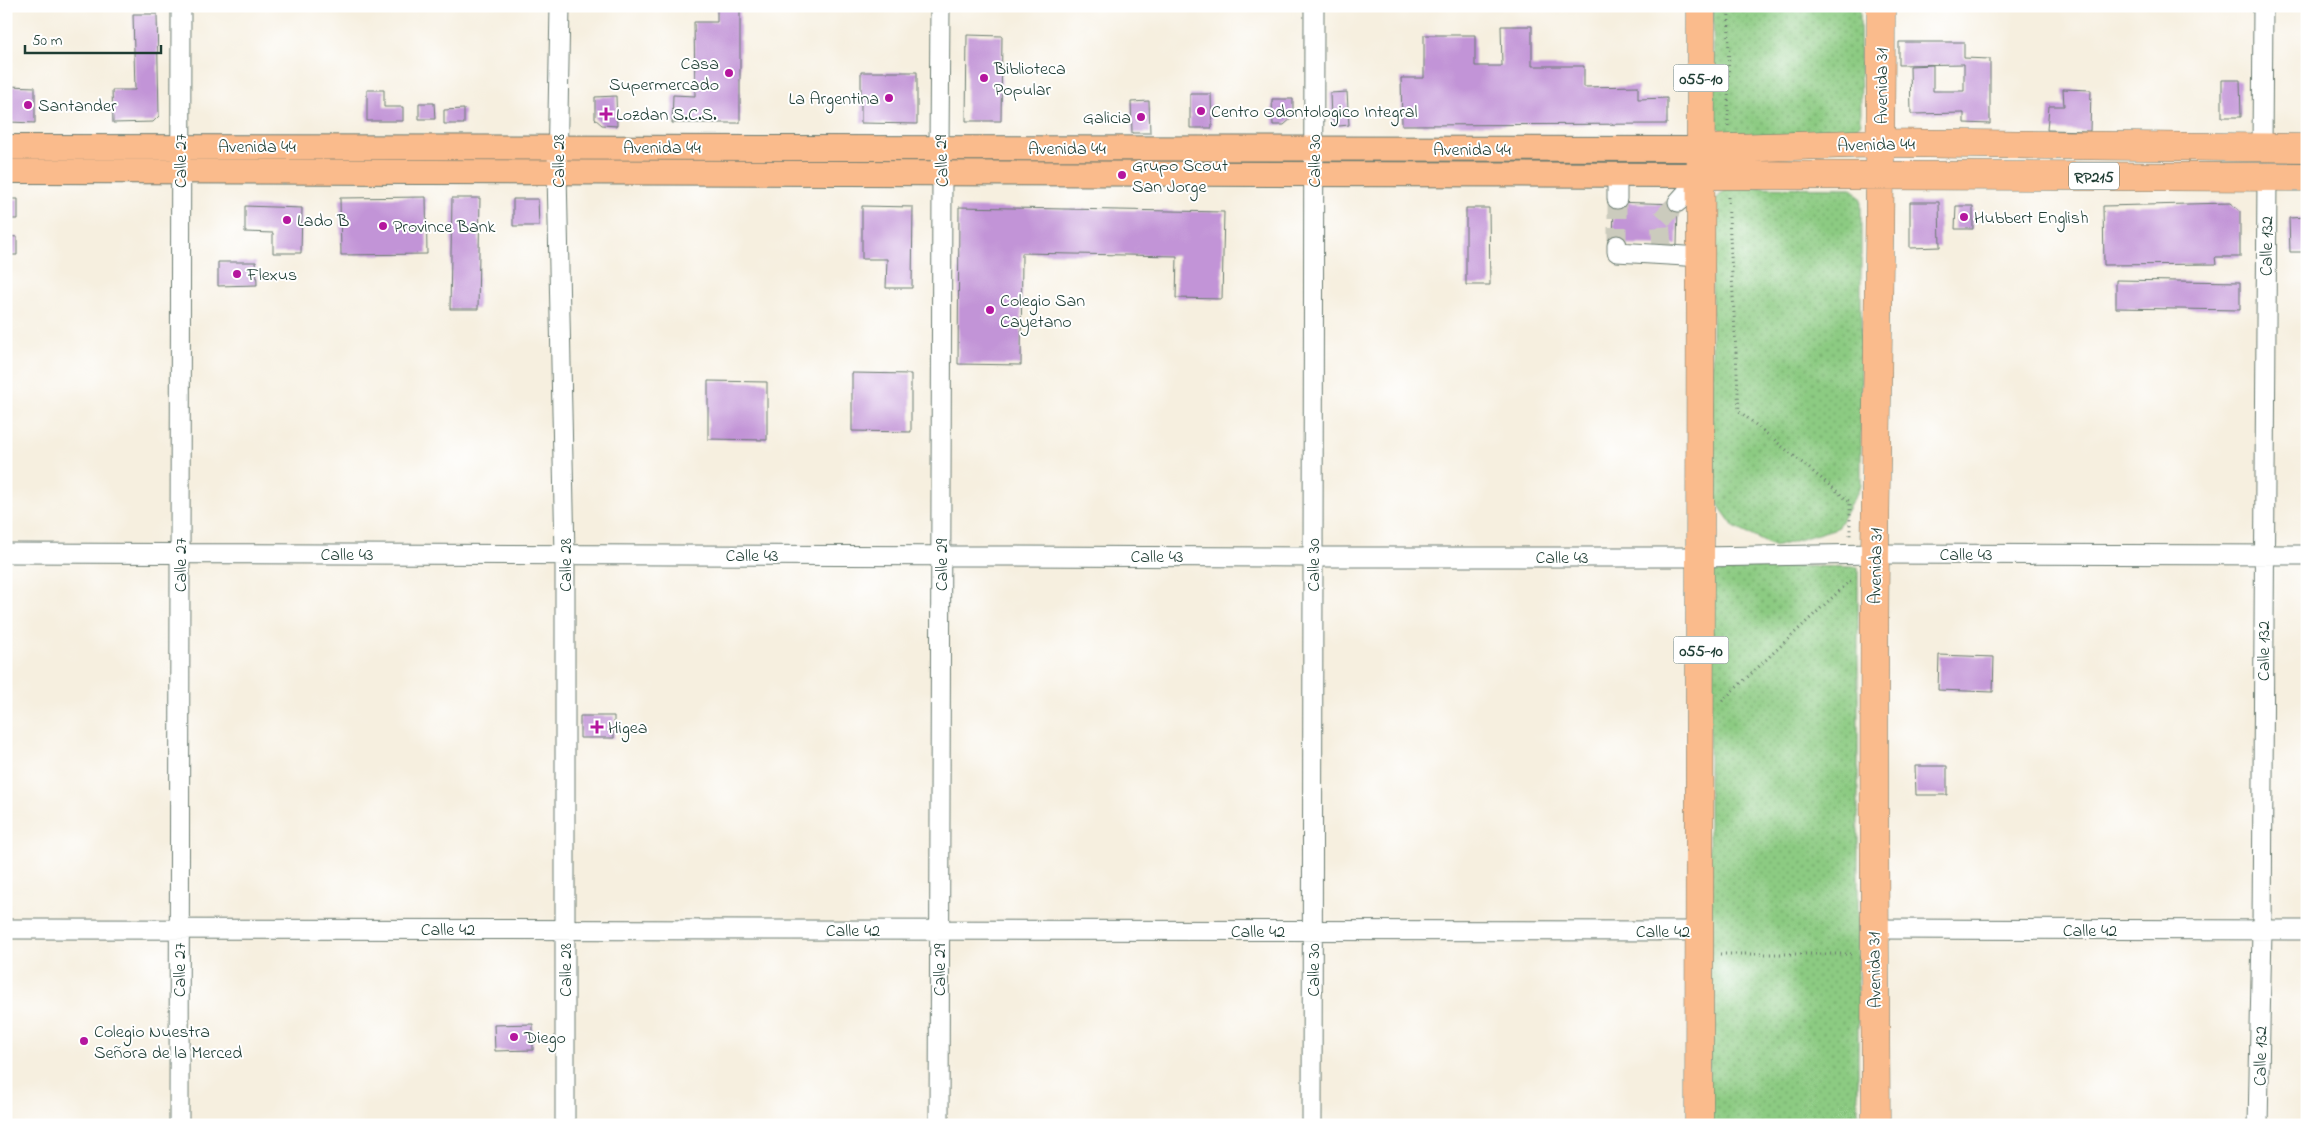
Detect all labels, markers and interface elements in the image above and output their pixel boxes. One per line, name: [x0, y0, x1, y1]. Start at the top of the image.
scale bar: [25, 22, 161, 54]
text: 50 m: [32, 30, 63, 52]
street label: Avenida 31: [1870, 48, 1896, 124]
place label: Casa Supermercado: [609, 52, 719, 99]
place label: Biblioteca Popular: [993, 57, 1066, 104]
road number: 055-10: [1674, 64, 1728, 92]
marker: Casa Supermercado: [723, 67, 735, 79]
marker: Biblioteca Popular: [978, 72, 990, 84]
place label: La Argentina: [789, 87, 879, 114]
marker: La Argentina: [883, 92, 895, 104]
place label: Santander: [38, 94, 117, 120]
marker: Santander: [22, 99, 34, 111]
place label: Centro Odontologico Integral: [1211, 100, 1418, 127]
place label: Lozdan S.C.S.: [616, 103, 717, 129]
marker: Centro Odontologico Integral: [1195, 105, 1207, 117]
place label: Galicia: [1083, 106, 1131, 132]
marker: Lozdan S.C.S.: [600, 108, 612, 120]
marker: Galicia: [1135, 111, 1147, 123]
street label: Avenida 44: [1837, 132, 1916, 160]
street label: Calle 27: [169, 133, 195, 188]
street label: Calle 28: [547, 134, 573, 188]
street label: Calle 29: [929, 134, 957, 188]
street label: Calle 30: [1303, 134, 1329, 188]
street label: Avenida 44: [218, 135, 297, 161]
street label: Avenida 44: [623, 136, 702, 162]
street label: Avenida 44: [1028, 137, 1107, 163]
street label: Avenida 44: [1433, 138, 1512, 164]
place label: Grupo Scout San Jorge: [1132, 154, 1228, 202]
road number: RP215: [2069, 162, 2119, 190]
marker: Grupo Scout San Jorge: [1116, 169, 1128, 181]
place label: Hubbert English: [1974, 206, 2089, 233]
place label: Lado B: [297, 209, 349, 235]
marker: Hubbert English: [1958, 211, 1970, 223]
marker: Lado B: [281, 214, 293, 226]
place label: Province Bank: [393, 215, 496, 241]
street label: Calle 132: [2254, 216, 2282, 276]
marker: Province Bank: [377, 220, 389, 232]
place label: Flexus: [246, 263, 297, 289]
marker: Flexus: [231, 268, 243, 280]
place label: Colegio San Cayetano: [1000, 289, 1085, 336]
marker: Colegio San Cayetano: [984, 304, 996, 316]
street label: Avenida 31: [1863, 527, 1891, 604]
street label: Calle 27: [169, 537, 195, 592]
street label: Calle 28: [554, 538, 580, 592]
street label: Calle 29: [930, 538, 956, 591]
street label: Calle 30: [1302, 538, 1328, 592]
street label: Calle 43: [320, 543, 374, 569]
street label: Calle 43: [1939, 543, 1993, 569]
street label: Calle 43: [725, 544, 779, 570]
street label: Calle 43: [1130, 545, 1184, 571]
street label: Calle 43: [1535, 546, 1589, 572]
street label: Calle 132: [2252, 621, 2278, 681]
road number: 055-10: [1674, 636, 1728, 664]
place label: Higea: [608, 716, 648, 743]
marker: Higea: [590, 720, 604, 734]
street label: Calle 42: [421, 918, 475, 944]
street label: Calle 42: [826, 919, 880, 945]
street label: Calle 42: [2063, 919, 2117, 945]
street label: Calle 42: [1231, 920, 1285, 946]
street label: Calle 42: [1636, 920, 1690, 946]
street label: Avenida 31: [1862, 931, 1890, 1008]
street label: Calle 27: [168, 942, 194, 997]
street label: Calle 28: [554, 943, 580, 997]
street label: Calle 29: [928, 943, 954, 996]
street label: Calle 30: [1302, 943, 1328, 997]
place label: Colegio Nuestra Señora de la Merced: [94, 1020, 242, 1067]
place label: Diego: [523, 1026, 566, 1053]
street label: Calle 132: [2248, 1026, 2276, 1086]
marker: Diego: [508, 1031, 520, 1043]
marker: Colegio Nuestra Señora de la Merced: [78, 1035, 90, 1047]

